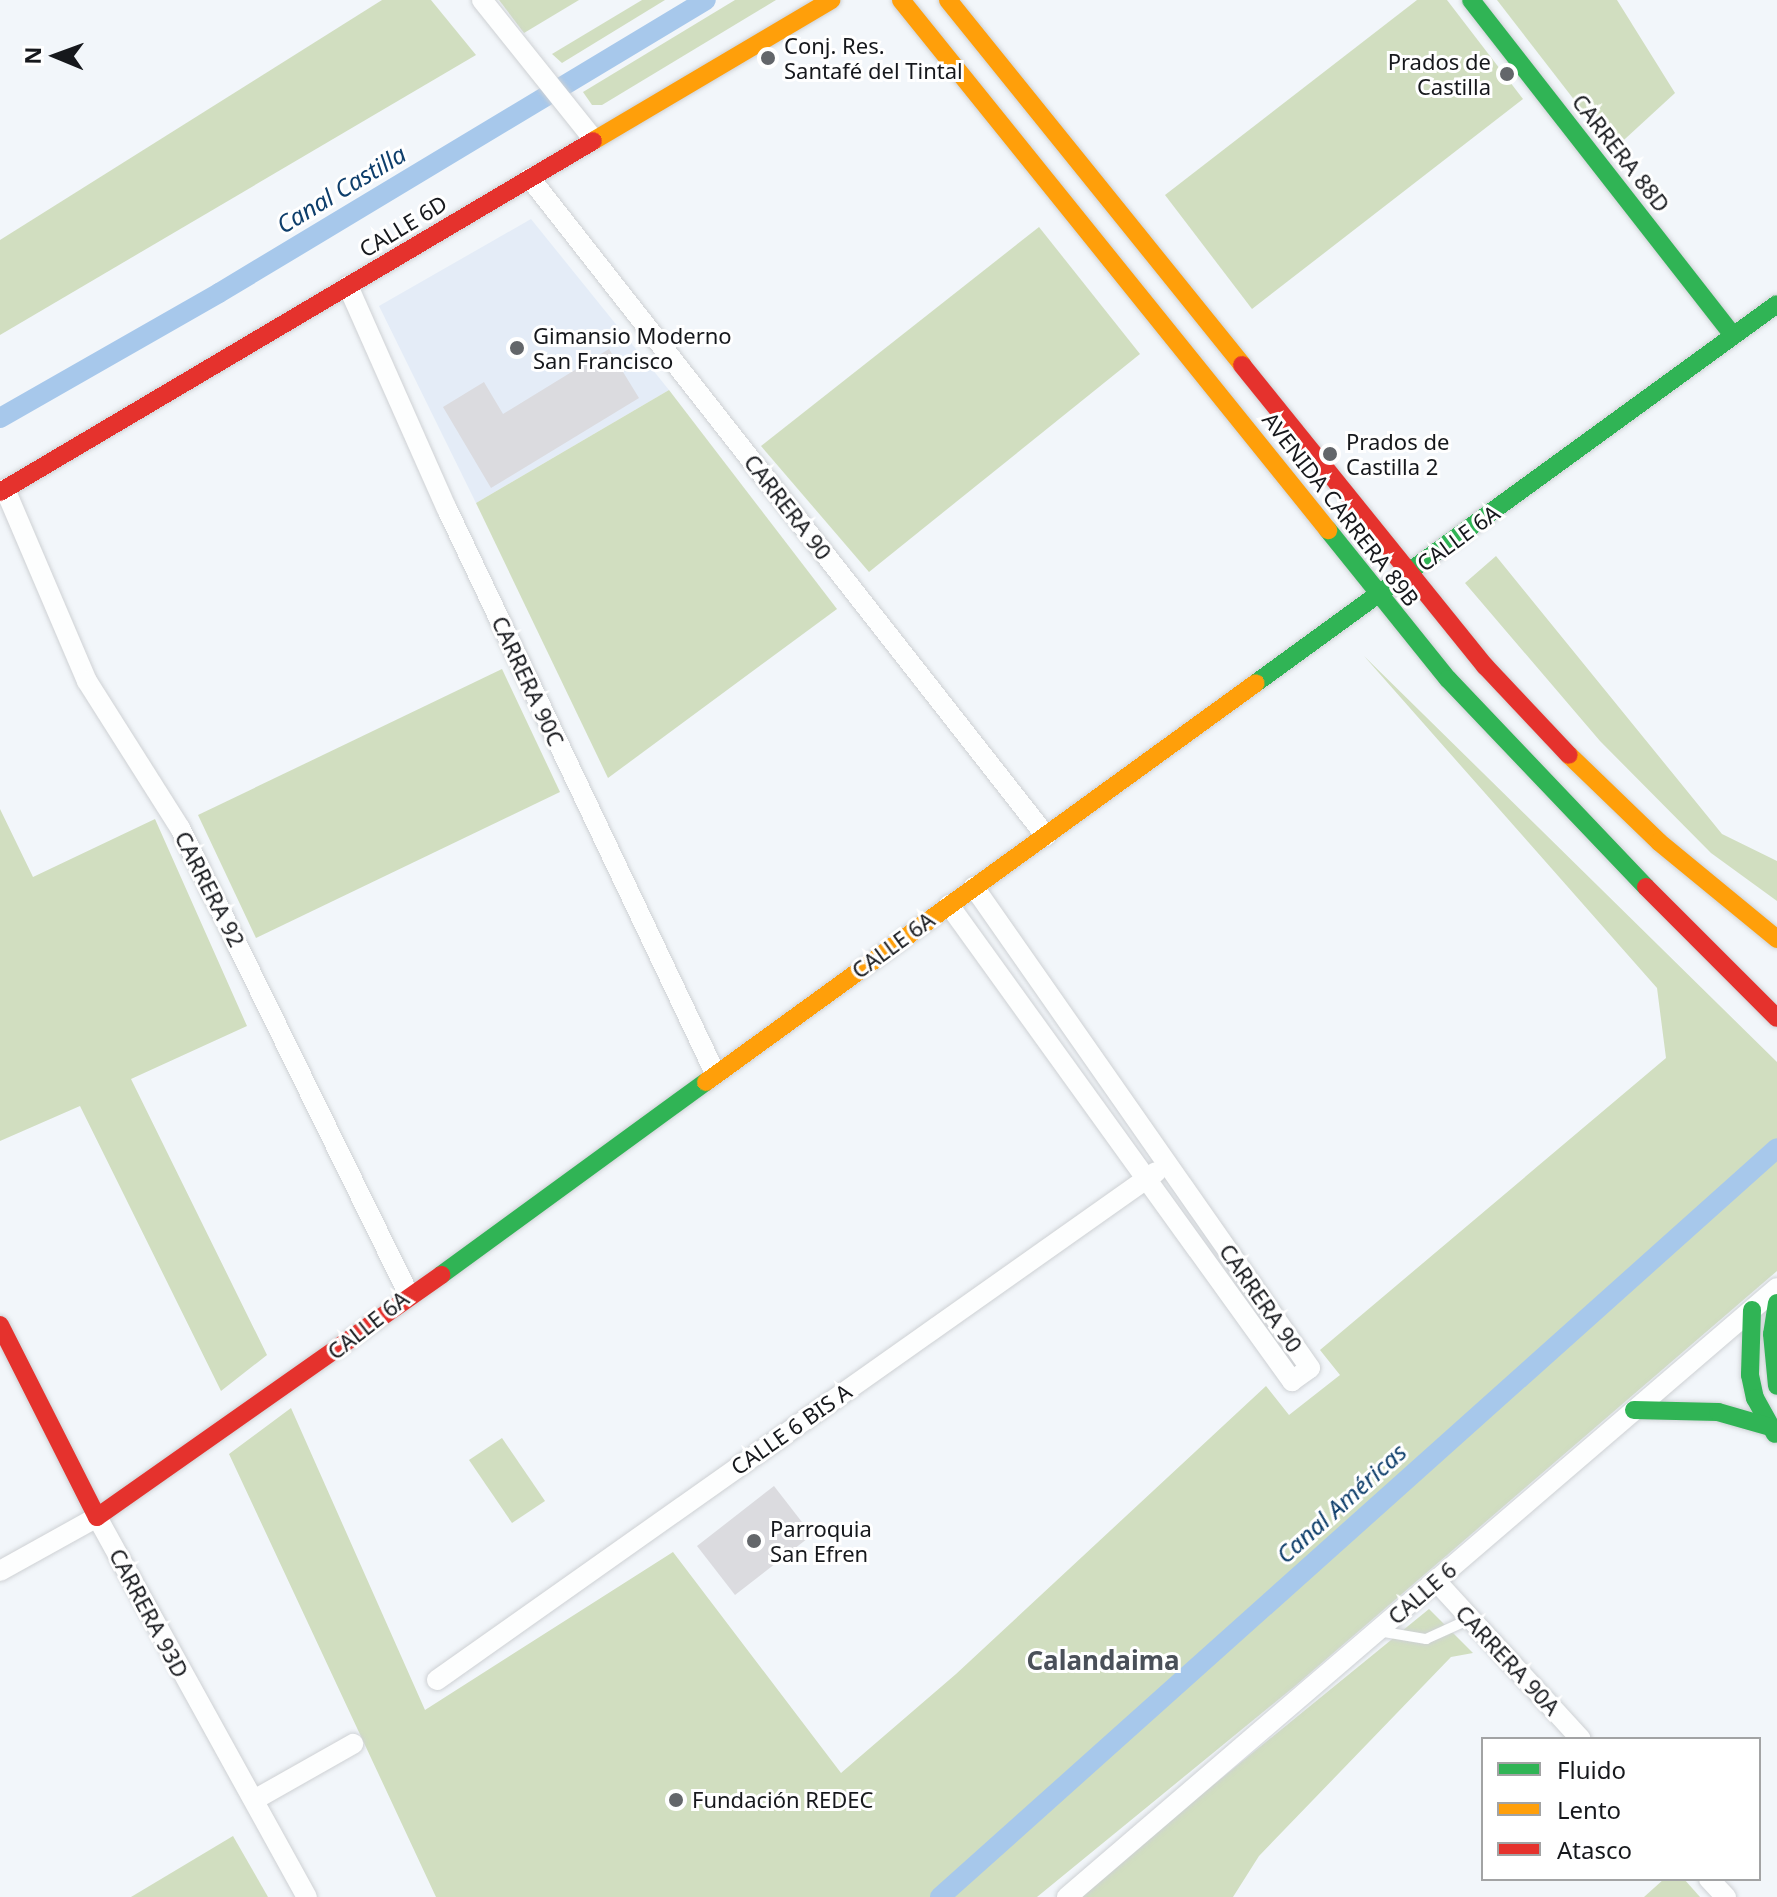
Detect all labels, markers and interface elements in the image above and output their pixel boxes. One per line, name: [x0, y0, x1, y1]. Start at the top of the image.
north arrow: [16, 16, 96, 96]
place label: Conj. Res. Santafé del Tintal: [784, 32, 963, 84]
text: N: [17, 46, 47, 65]
place label: Prados de Castilla: [1388, 48, 1491, 100]
marker: Conj. Res. Santafé del Tintal: [759, 49, 777, 67]
marker: Prados de Castilla: [1498, 65, 1516, 83]
street label: CARRERA 88D: [1567, 89, 1675, 217]
water label: Canal Castilla: [271, 139, 411, 239]
street label: CALLE 6D: [354, 190, 452, 262]
place label: Gimansio Moderno San Francisco: [533, 322, 732, 374]
marker: Gimansio Moderno San Francisco: [508, 339, 526, 357]
street label: AVENIDA CARRERA 89B: [1257, 407, 1425, 611]
place label: Prados de Castilla 2: [1346, 428, 1449, 480]
marker: Prados de Castilla 2: [1321, 445, 1339, 463]
street label: CARRERA 90: [739, 449, 837, 565]
street label: CALLE 6A: [1412, 499, 1504, 577]
street label: CARRERA 90C: [486, 612, 570, 750]
street label: CARRERA 92: [170, 827, 250, 951]
street label: CALLE 6A: [847, 906, 939, 984]
street label: CARRERA 90: [1214, 1239, 1308, 1357]
street label: CALLE 6A: [322, 1285, 414, 1365]
street label: CALLE 6 BIS A: [726, 1378, 856, 1480]
water label: Canal Américas: [1270, 1437, 1412, 1569]
place label: Parroquia San Efren: [770, 1515, 872, 1566]
marker: Parroquia San Efren: [745, 1532, 763, 1550]
street label: CARRERA 93D: [104, 1544, 194, 1682]
street label: CALLE 6: [1383, 1556, 1461, 1630]
street label: CARRERA 90A: [1451, 1600, 1565, 1720]
district label: Calandaima: [1026, 1645, 1180, 1677]
legend: [1481, 1737, 1761, 1881]
text: Fluido: [1557, 1753, 1626, 1786]
place label: Fundación REDEC: [692, 1787, 873, 1813]
marker: Fundación REDEC: [667, 1791, 685, 1809]
text: Lento: [1557, 1793, 1621, 1826]
text: Atasco: [1557, 1833, 1632, 1866]

